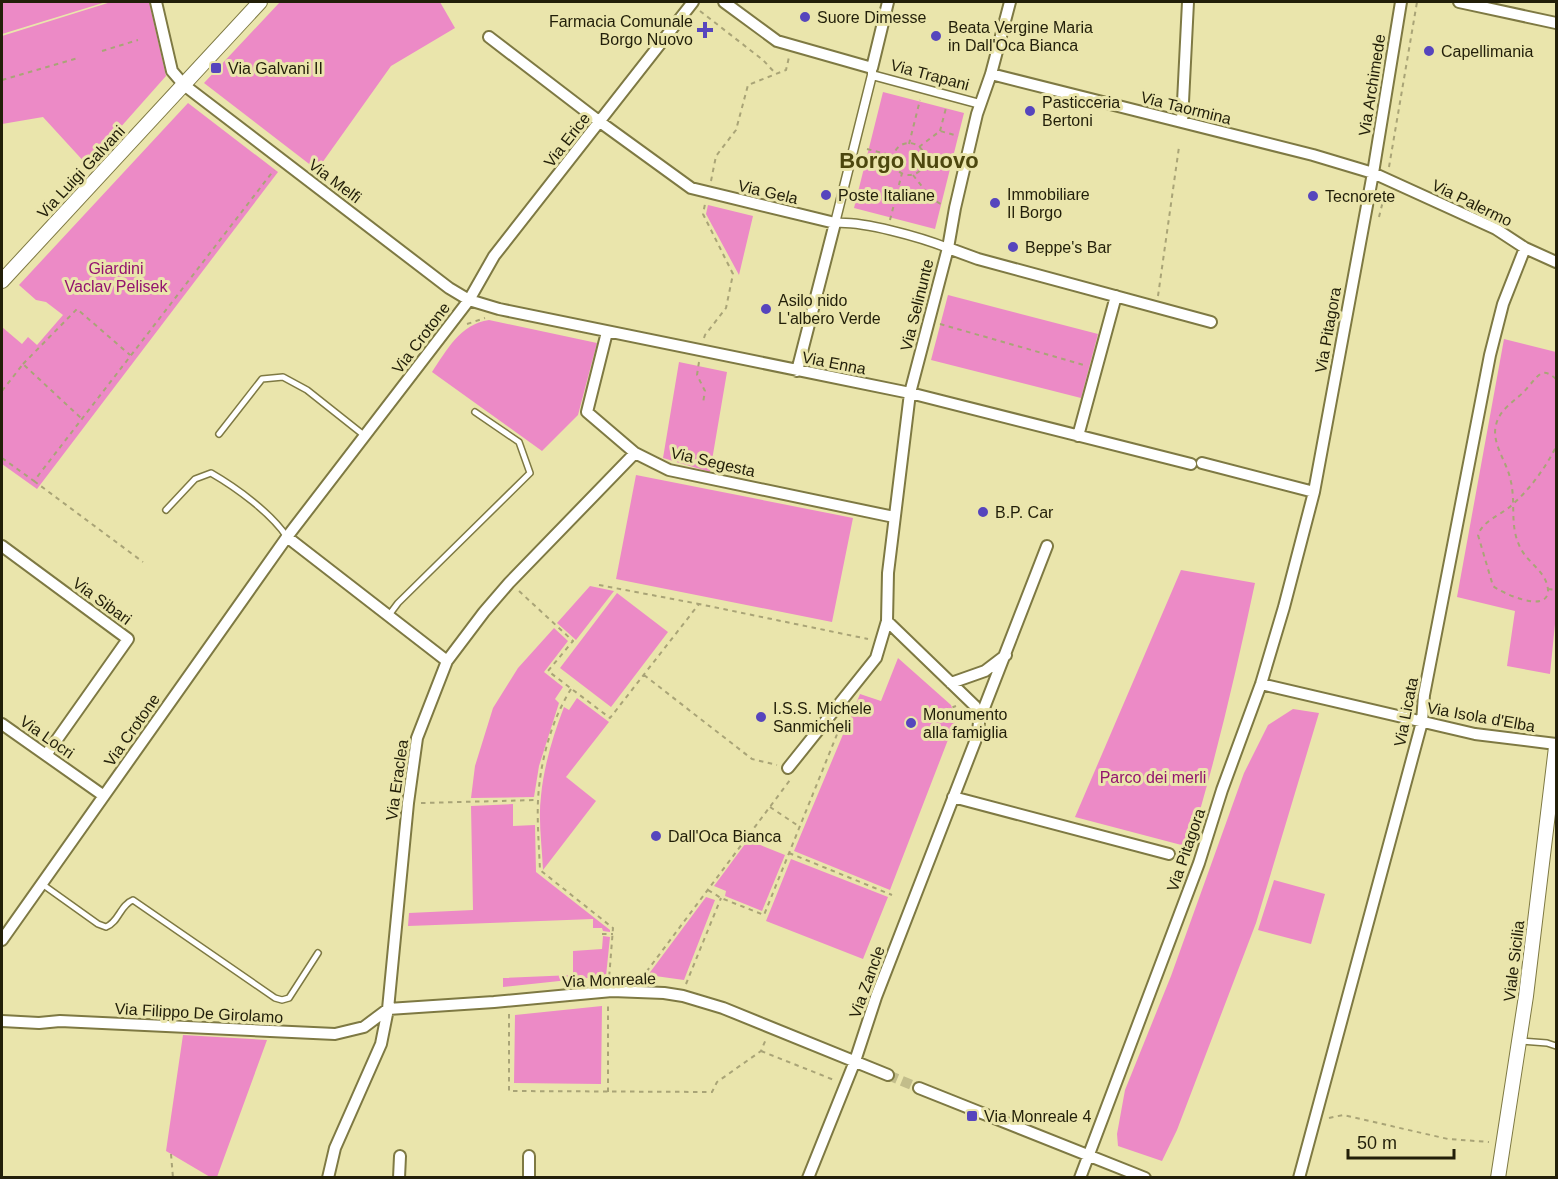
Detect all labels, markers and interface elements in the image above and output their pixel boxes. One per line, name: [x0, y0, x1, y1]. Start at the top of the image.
place label: Suore Dimesse: [817, 9, 926, 26]
marker: Suore Dimesse: [798, 10, 812, 24]
place label: Farmacia Comunale Borgo Nuovo: [549, 13, 693, 48]
place label: Beata Vergine Maria in Dall'Oca Bianca: [948, 19, 1093, 54]
marker: Farmacia Comunale Borgo Nuovo: [698, 23, 712, 37]
marker: Beata Vergine Maria in Dall'Oca Bianca: [929, 29, 943, 43]
street label: Via Archimede: [1356, 33, 1388, 137]
place label: Capellimania: [1441, 43, 1534, 60]
marker: Capellimania: [1422, 44, 1436, 58]
street label: Via Trapani: [889, 56, 971, 94]
place label: Via Galvani II: [228, 60, 323, 77]
marker: Via Galvani II: [209, 61, 223, 75]
street label: Via Taormina: [1139, 89, 1233, 127]
place label: Pasticceria Bertoni: [1042, 94, 1120, 129]
marker: Pasticceria Bertoni: [1023, 104, 1037, 118]
street label: Via Erice: [541, 110, 593, 170]
street label: Via Luigi Galvani: [34, 122, 128, 222]
district label: Borgo Nuovo: [839, 148, 979, 173]
street label: Via Melfi: [306, 156, 364, 206]
street label: Via Palermo: [1429, 176, 1515, 230]
street label: Via Gela: [736, 177, 800, 207]
place label: Immobiliare Il Borgo: [1007, 186, 1090, 221]
place label: Poste Italiane: [838, 187, 935, 204]
marker: Poste Italiane: [819, 188, 833, 202]
place label: Tecnorete: [1325, 188, 1395, 205]
marker: Tecnorete: [1306, 189, 1320, 203]
marker: Immobiliare Il Borgo: [988, 196, 1002, 210]
place label: Beppe's Bar: [1025, 239, 1112, 256]
marker: Beppe's Bar: [1006, 240, 1020, 254]
street label: Via Selinunte: [897, 257, 937, 353]
park label: Giardini Vaclav Pelisek: [65, 260, 168, 295]
street label: Via Pitagora: [1312, 286, 1344, 374]
place label: Asilo nido L'albero Verde: [778, 292, 881, 327]
street label: Via Crotone: [389, 299, 453, 377]
marker: Asilo nido L'albero Verde: [759, 302, 773, 316]
street label: Via Enna: [801, 348, 867, 378]
street label: Via Segesta: [669, 444, 757, 480]
place label: B.P. Car: [995, 504, 1054, 521]
marker: B.P. Car: [976, 505, 990, 519]
street label: Via Sibari: [69, 574, 135, 628]
street label: Via Licata: [1391, 676, 1421, 748]
street label: Via Crotone: [101, 691, 163, 769]
street label: Via Isola d'Elba: [1426, 699, 1536, 735]
place label: I.S.S. Michele Sanmicheli: [773, 700, 872, 735]
place label: Monumento alla famiglia: [923, 706, 1008, 741]
marker: I.S.S. Michele Sanmicheli: [754, 710, 768, 724]
street label: Via Locri: [17, 712, 77, 762]
marker: Monumento alla famiglia: [904, 716, 918, 730]
street label: Via Eraclea: [383, 738, 411, 822]
park label: Parco dei merli: [1100, 769, 1206, 786]
street label: Via Pitagora: [1164, 806, 1208, 894]
place label: Dall'Oca Bianca: [668, 828, 781, 845]
marker: Dall'Oca Bianca: [649, 829, 663, 843]
street label: Viale Sicilia: [1501, 919, 1527, 1002]
street label: Via Zancle: [846, 944, 888, 1020]
street label: Via Monreale: [562, 970, 656, 990]
street label: Via Filippo De Girolamo: [114, 1000, 284, 1026]
place label: Via Monreale 4: [984, 1108, 1091, 1125]
marker: Via Monreale 4: [965, 1109, 979, 1123]
scale bar: [1348, 1122, 1454, 1160]
text: 50 m: [1357, 1133, 1397, 1153]

